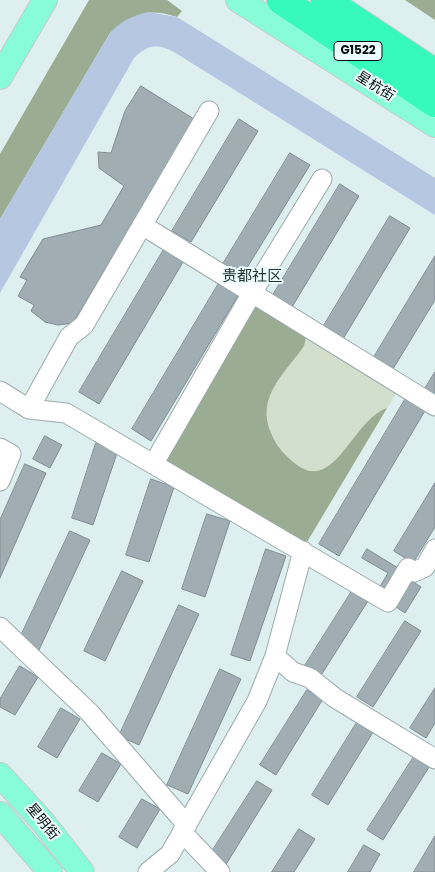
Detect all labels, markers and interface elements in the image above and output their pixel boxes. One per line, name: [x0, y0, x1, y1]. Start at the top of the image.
road number: G1522: [334, 41, 382, 60]
street label: 星杭街: [353, 69, 397, 105]
district label: 贵都社区: [222, 268, 282, 286]
street label: 星明街: [22, 800, 62, 844]

